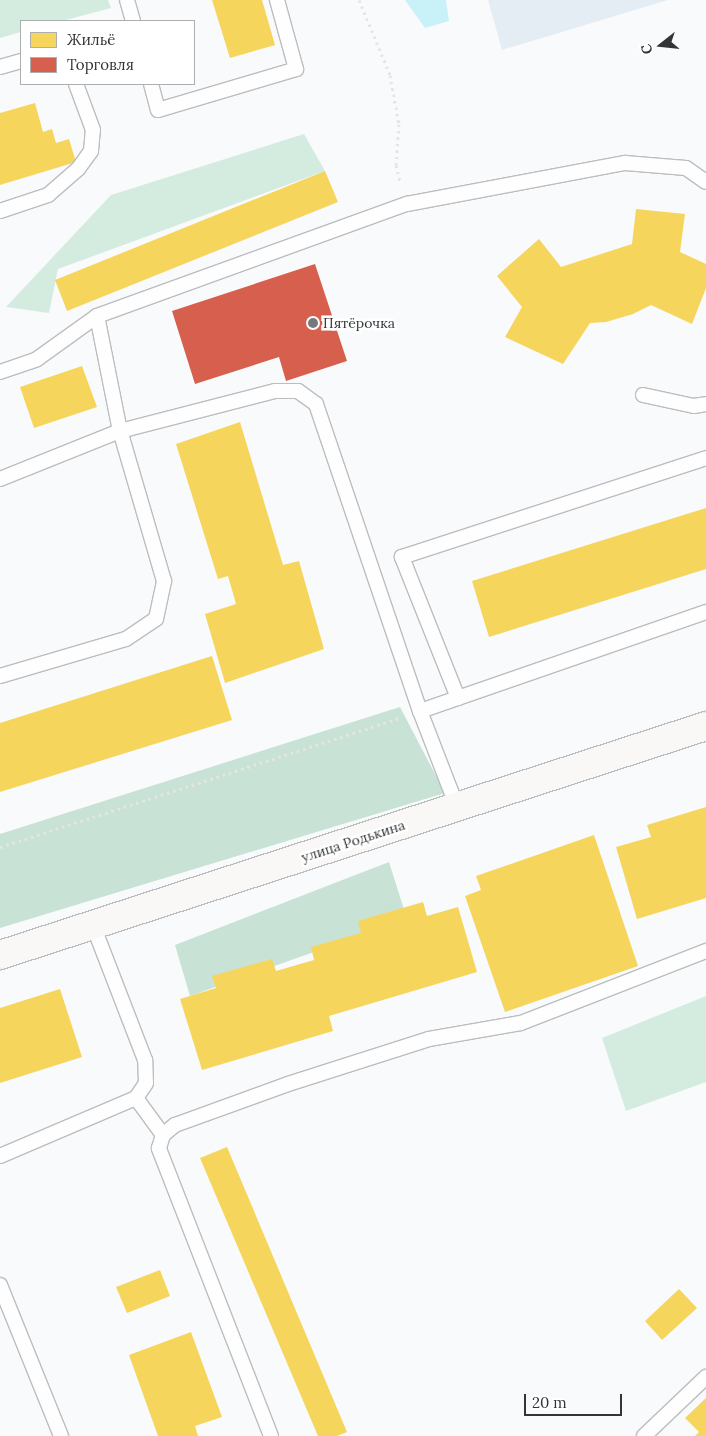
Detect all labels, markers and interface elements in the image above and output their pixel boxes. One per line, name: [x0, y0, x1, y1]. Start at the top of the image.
legend: [20, 20, 195, 85]
north arrow: [636, 20, 686, 70]
text: Жильё: [67, 30, 115, 49]
text: С: [637, 42, 657, 56]
text: Торговля: [67, 55, 134, 74]
place label: Пятёрочка: [323, 315, 395, 331]
marker: Пятёрочка: [307, 317, 319, 329]
street label: улица Родькина: [299, 816, 407, 866]
scale bar: [526, 1384, 624, 1416]
text: 20 m: [532, 1393, 567, 1412]

